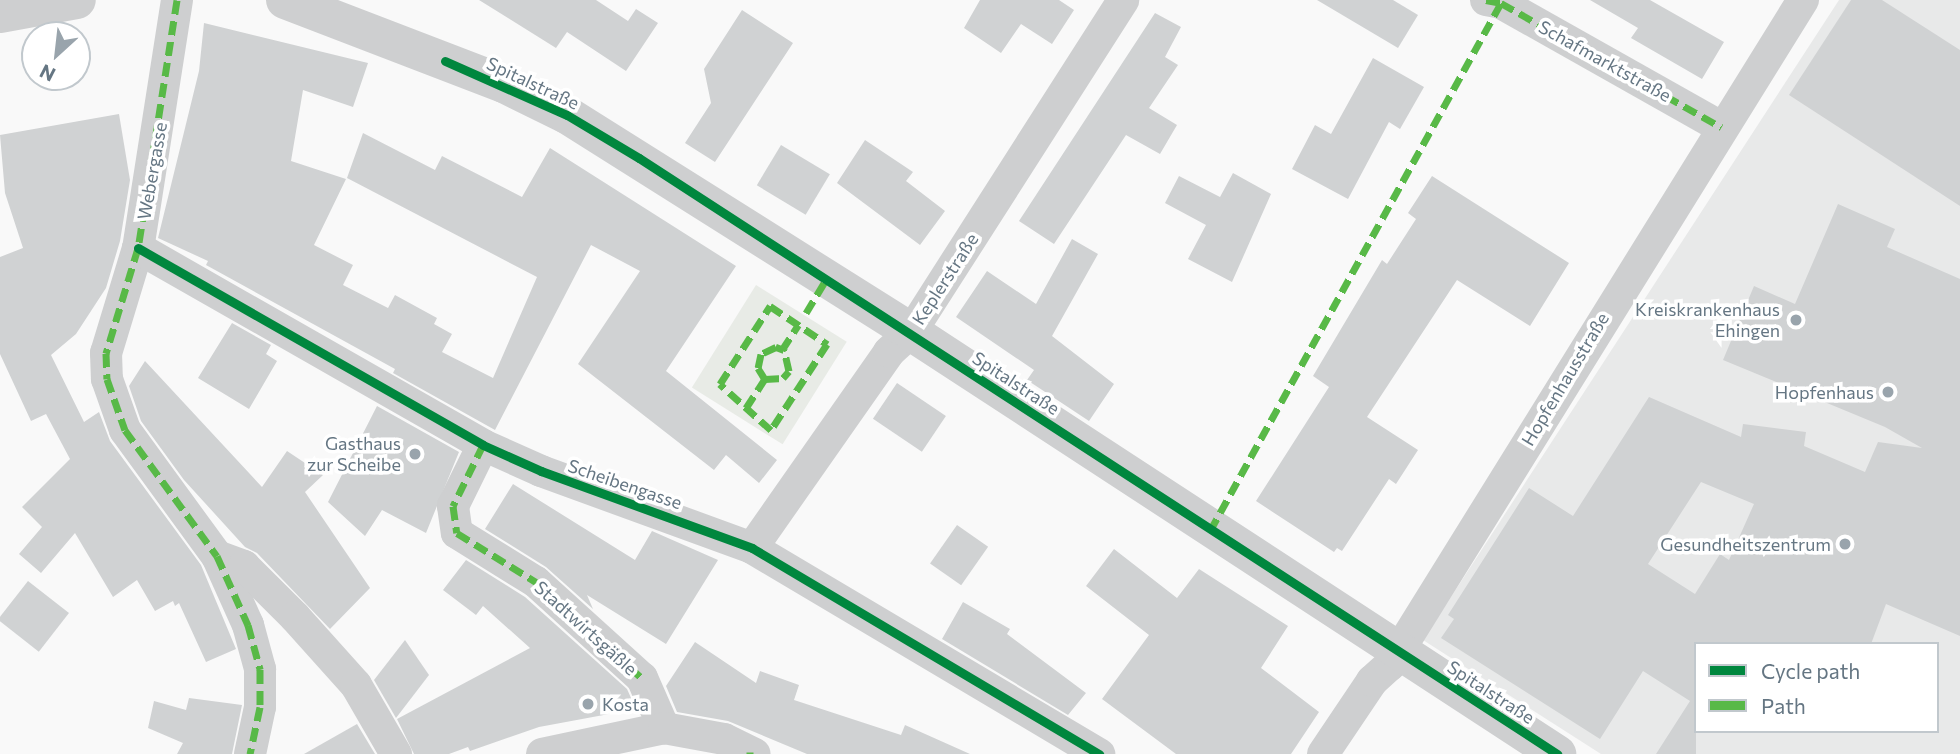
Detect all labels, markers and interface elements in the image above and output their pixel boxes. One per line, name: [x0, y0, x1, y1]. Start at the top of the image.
street label: Schafmarktstraße: [1535, 16, 1675, 106]
north arrow: [21, 21, 91, 91]
street label: Spitalstraße: [483, 52, 583, 114]
text: N: [36, 60, 59, 87]
street label: Webergasse: [133, 120, 171, 222]
street label: Keplerstraße: [907, 229, 983, 329]
place label: Kreiskrankenhaus Ehingen: [1635, 299, 1780, 342]
street label: Hopfenhausstraße: [1517, 308, 1613, 450]
marker: Kreiskrankenhaus Ehingen: [1786, 310, 1806, 330]
street label: Spitalstraße: [968, 347, 1064, 419]
place label: Hopfenhaus: [1775, 381, 1874, 403]
marker: Hopfenhaus: [1880, 384, 1896, 400]
place label: Gasthaus zur Scheibe: [307, 433, 401, 476]
marker: Gasthaus zur Scheibe: [407, 446, 423, 462]
street label: Scheibengasse: [565, 454, 685, 514]
place label: Gesundheitszentrum: [1660, 533, 1831, 555]
marker: Gesundheitszentrum: [1837, 536, 1853, 552]
street label: Stadtwirtsgäßle: [530, 576, 642, 680]
legend: [1694, 642, 1939, 733]
street label: Spitalstraße: [1443, 656, 1539, 728]
text: Cycle path: [1761, 658, 1860, 683]
place label: Kosta: [602, 693, 649, 715]
text: Path: [1761, 693, 1806, 718]
marker: Kosta: [580, 696, 596, 712]

